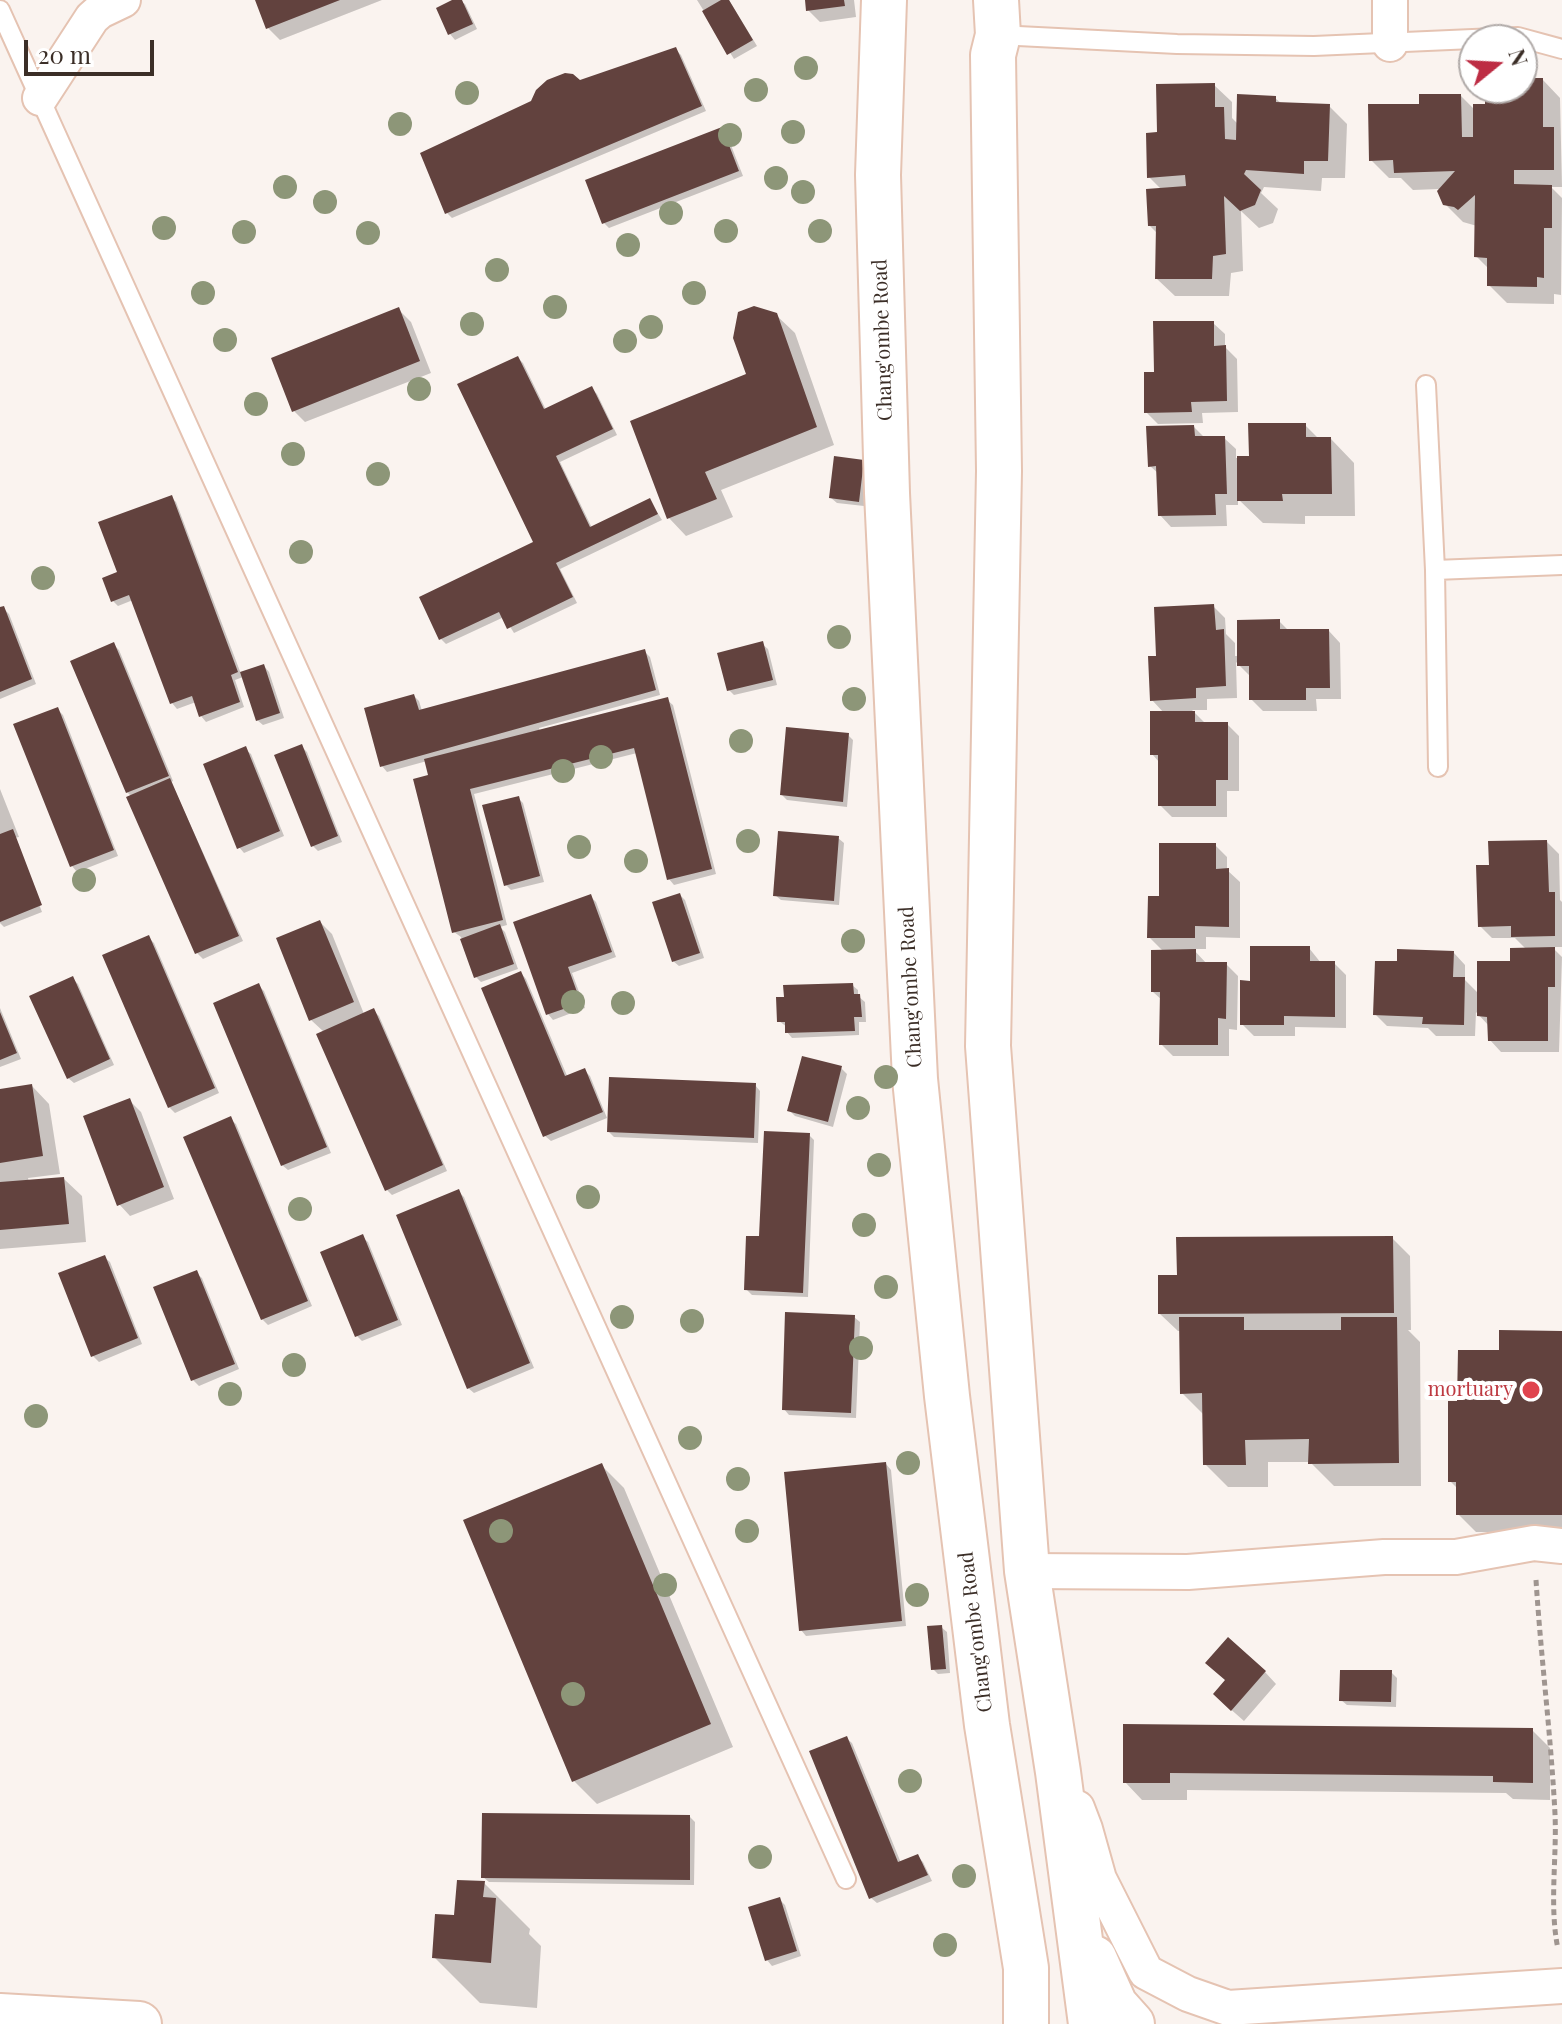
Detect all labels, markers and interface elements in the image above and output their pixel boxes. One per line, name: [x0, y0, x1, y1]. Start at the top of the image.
scale bar: [28, 24, 158, 74]
north arrow: [1458, 24, 1538, 104]
text: 20 m: [38, 38, 91, 70]
text: N: [1502, 45, 1536, 69]
street label: Chang'ombe Road: [868, 259, 898, 421]
street label: Chang'ombe Road: [895, 906, 927, 1068]
place label: mortuary: [1428, 1378, 1513, 1402]
marker: mortuary: [1520, 1379, 1542, 1401]
street label: Chang'ombe Road: [954, 1550, 998, 1714]

